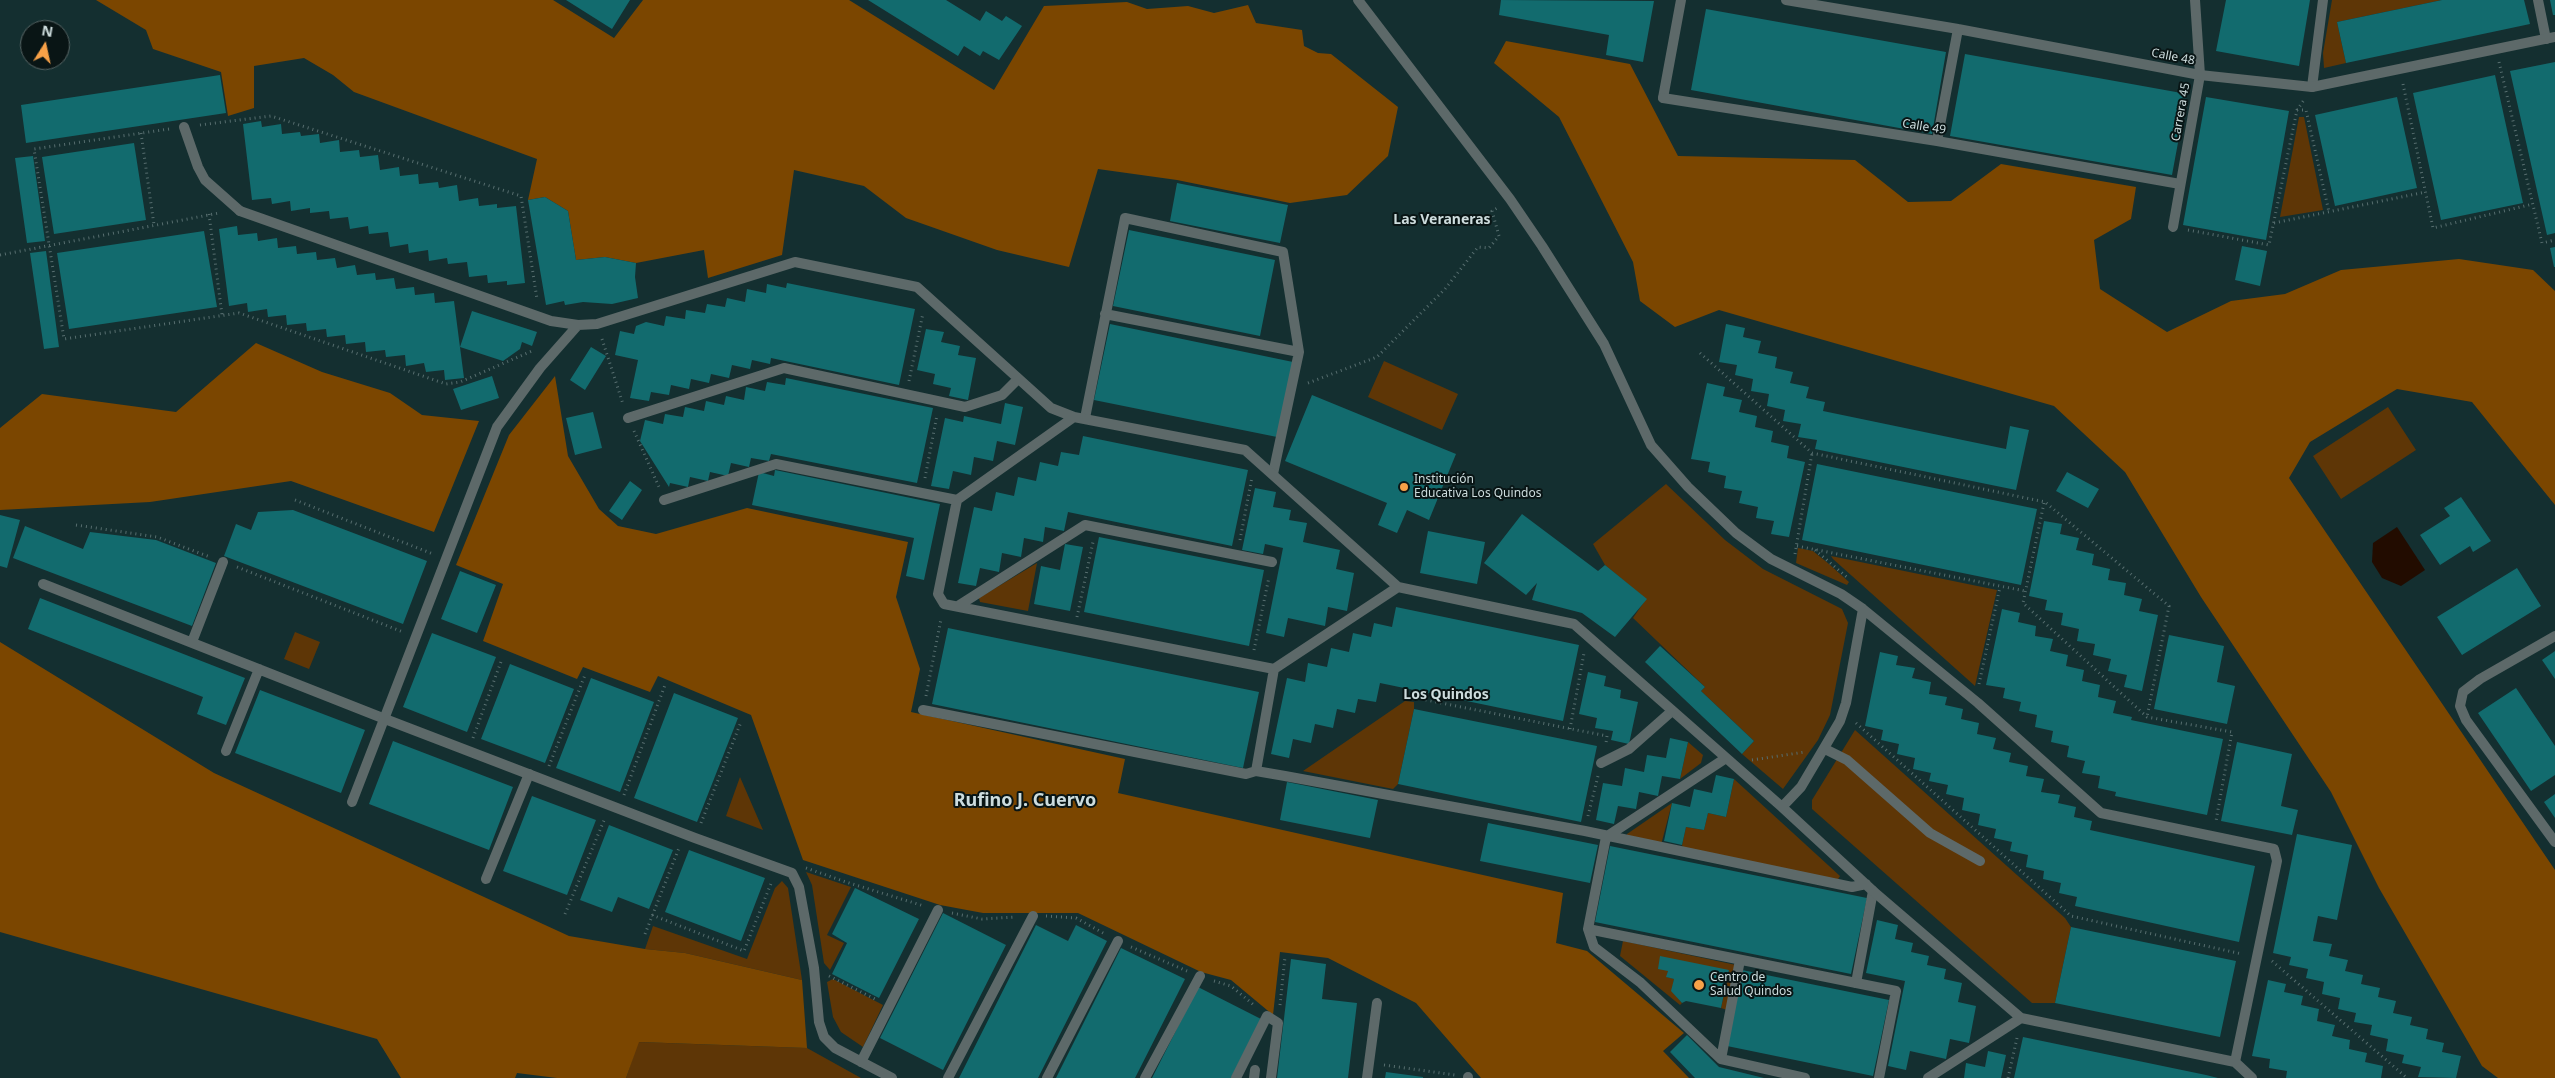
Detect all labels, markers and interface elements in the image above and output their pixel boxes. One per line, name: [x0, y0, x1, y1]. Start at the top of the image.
north arrow: [20, 20, 70, 70]
text: N: [40, 20, 55, 41]
street label: Calle 48: [2150, 46, 2196, 68]
street label: Carrera 45: [2169, 82, 2193, 142]
street label: Calle 49: [1901, 116, 1947, 138]
district label: Las Veraneras: [1393, 212, 1491, 228]
place label: Institución Educativa Los Quindos: [1414, 473, 1541, 501]
marker: Institución Educativa Los Quindos: [1398, 481, 1410, 493]
district label: Los Quindos: [1403, 687, 1489, 703]
district label: Rufino J. Cuervo: [954, 790, 1096, 812]
place label: Centro de Salud Quindos: [1710, 971, 1792, 999]
marker: Centro de Salud Quindos: [1692, 978, 1706, 992]

